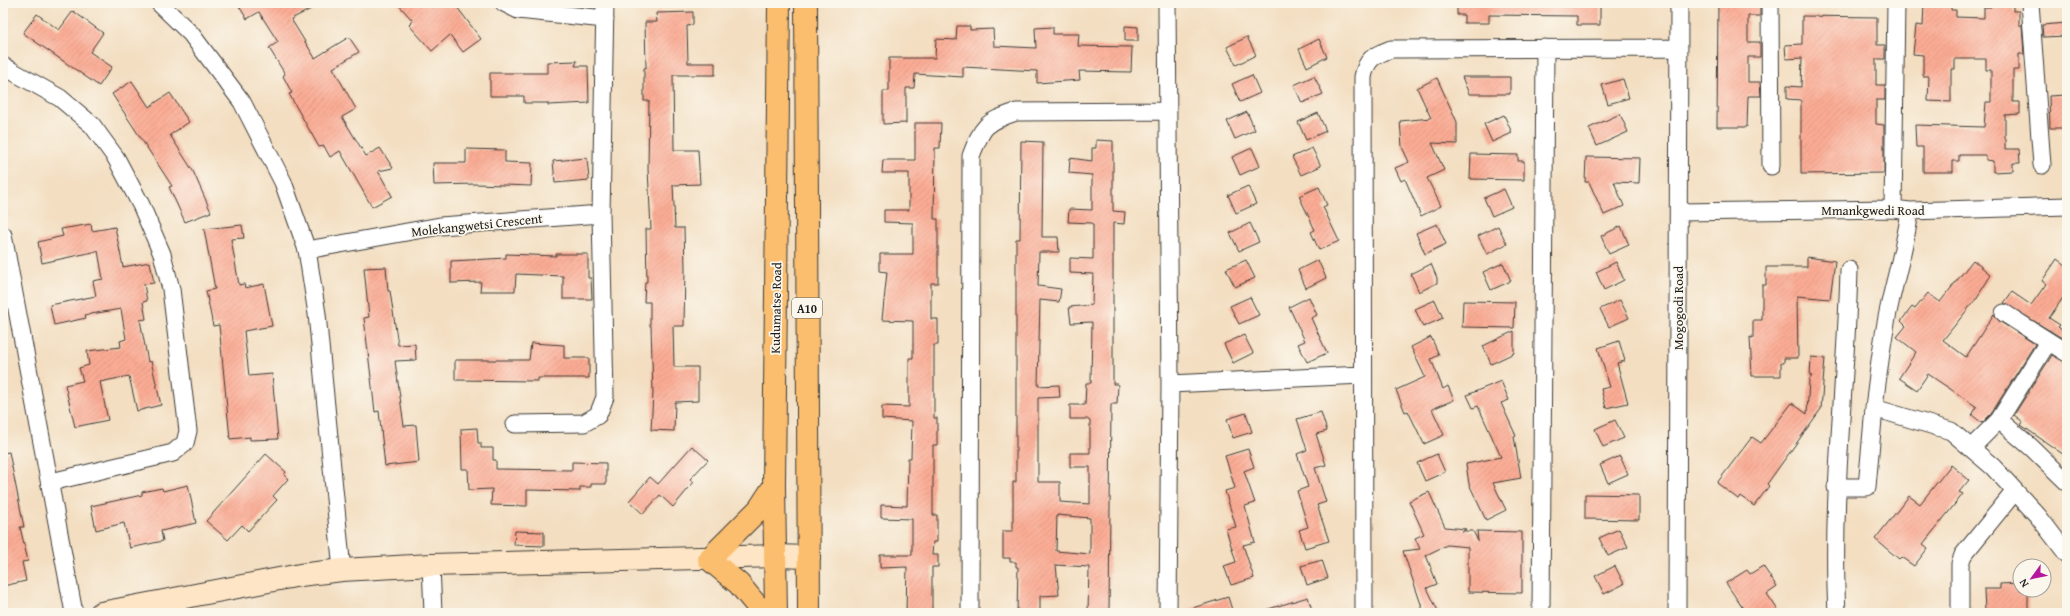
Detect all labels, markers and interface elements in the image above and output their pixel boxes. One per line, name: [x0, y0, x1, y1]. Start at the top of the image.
street label: Mmankgwedi Road: [1821, 201, 1925, 220]
street label: Molekangwetsi Crescent: [410, 209, 544, 241]
street label: Kudumatse Road: [766, 262, 786, 354]
street label: Mogogodi Road: [1669, 266, 1688, 350]
road number: A10: [792, 298, 822, 318]
north arrow: [2012, 558, 2052, 598]
text: N: [2015, 575, 2032, 591]

